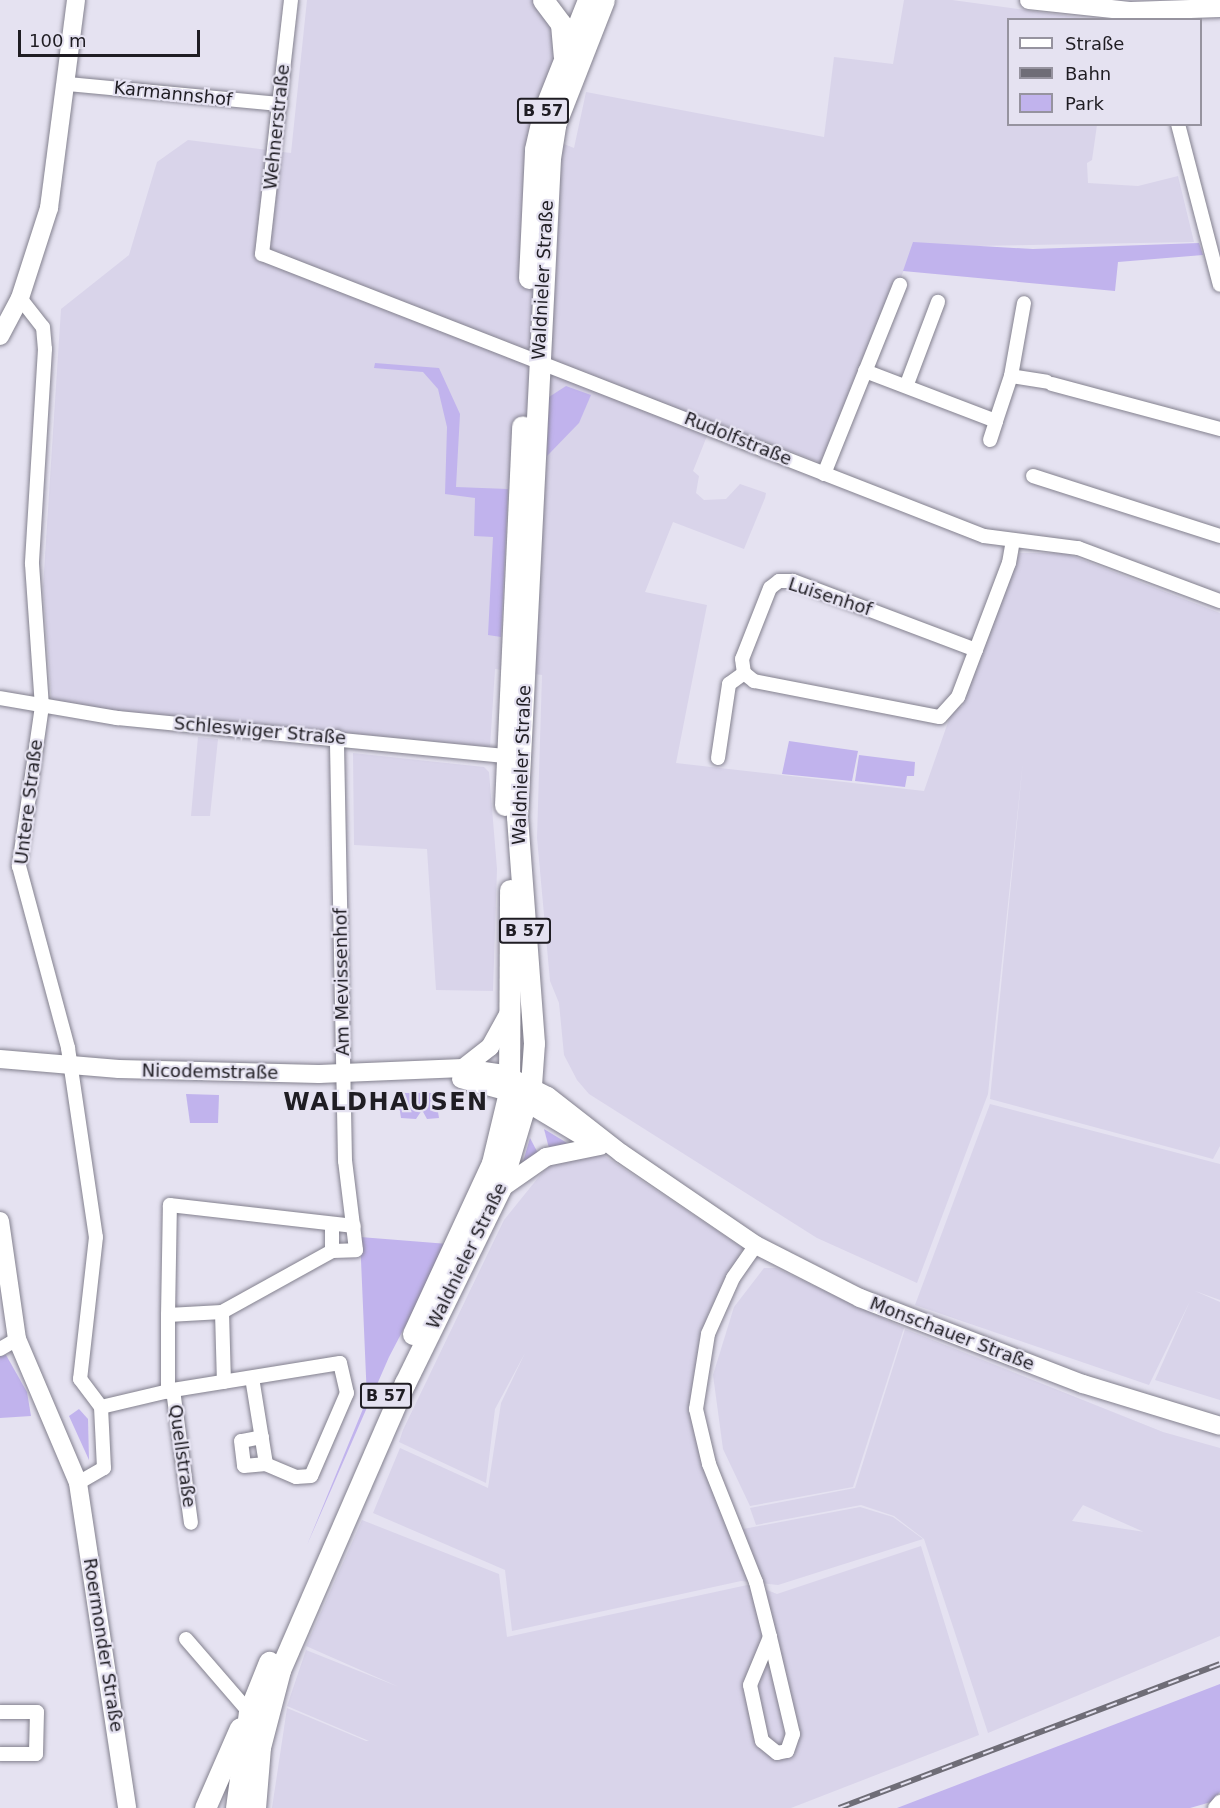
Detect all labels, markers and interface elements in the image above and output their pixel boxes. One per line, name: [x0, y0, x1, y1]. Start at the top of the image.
scale bar: [21, 18, 202, 56]
legend: [1007, 18, 1202, 126]
text: 100 m: [29, 30, 87, 51]
text: Straße: [1065, 33, 1124, 54]
street label: Wehnerstraße: [260, 63, 294, 191]
text: Bahn: [1065, 63, 1111, 84]
street label: Karmannshof: [113, 77, 233, 111]
text: Park: [1065, 93, 1104, 114]
road number: B 57: [516, 98, 570, 124]
street label: Waldnieler Straße: [528, 199, 558, 361]
street label: Rudolfstraße: [681, 408, 795, 470]
street label: Luisenhof: [785, 573, 875, 621]
street label: Waldnieler Straße: [508, 685, 536, 845]
street label: Schleswiger Straße: [173, 713, 347, 749]
street label: Untere Straße: [11, 738, 47, 866]
street label: Am Mevissenhof: [330, 908, 354, 1056]
road number: B 57: [498, 918, 552, 944]
street label: Nicodemstraße: [141, 1060, 279, 1084]
district label: WALDHAUSEN: [283, 1089, 489, 1117]
street label: Waldnieler Straße: [422, 1179, 512, 1333]
street label: Monschauer Straße: [867, 1293, 1037, 1375]
road number: B 57: [359, 1383, 413, 1409]
street label: Quellstraße: [164, 1403, 200, 1509]
street label: Roermonder Straße: [79, 1557, 127, 1733]

